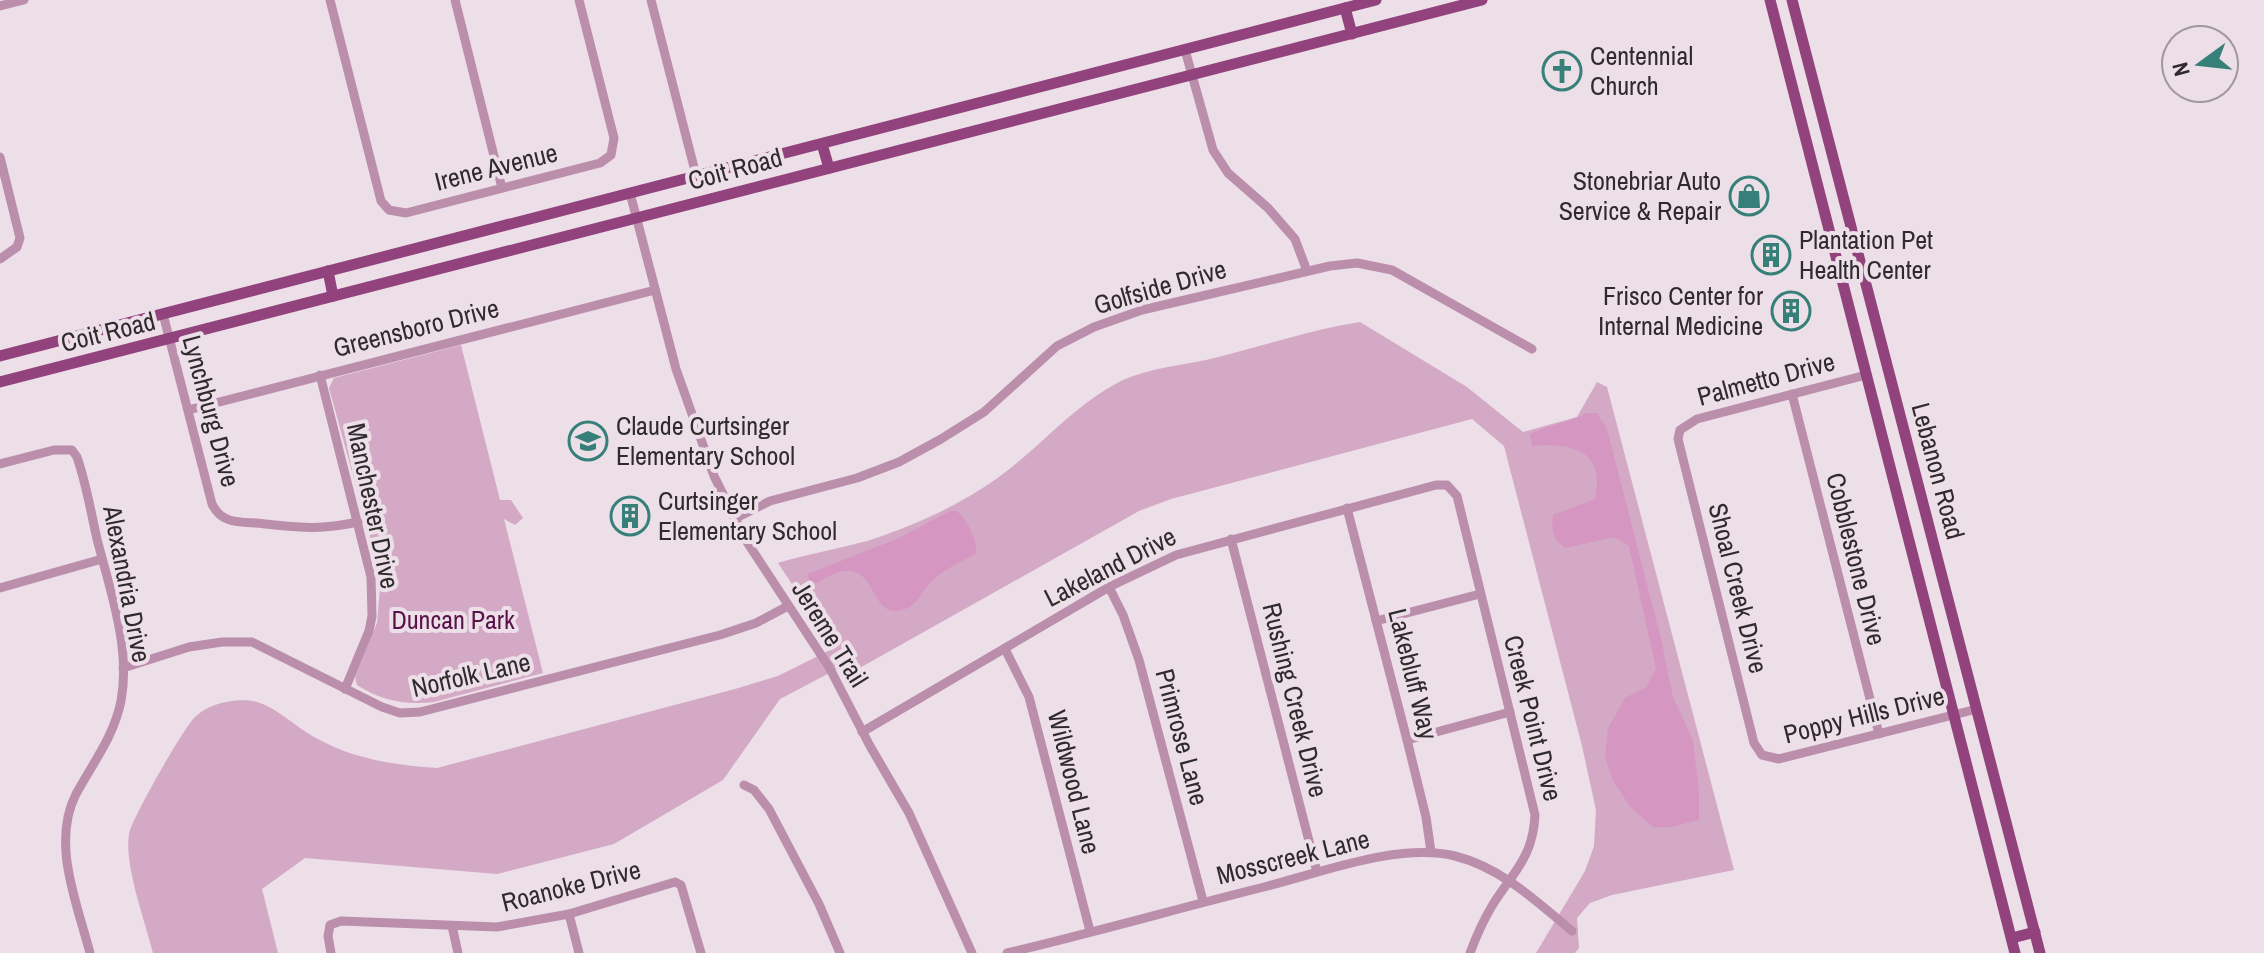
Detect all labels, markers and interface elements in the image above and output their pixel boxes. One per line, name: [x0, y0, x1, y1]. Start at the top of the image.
north arrow: [2160, 24, 2240, 104]
place label: Centennial Church: [1590, 38, 1693, 103]
church icon: Centennial Church: [1541, 50, 1583, 92]
text: N: [2165, 59, 2197, 79]
street label: Irene Avenue: [431, 134, 561, 199]
street label: Coit Road: [684, 139, 786, 198]
place label: Stonebriar Auto Service & Repair: [1559, 163, 1721, 228]
shop icon: Stonebriar Auto Service & Repair: [1728, 175, 1770, 217]
place label: Plantation Pet Health Center: [1799, 222, 1933, 287]
building icon: Plantation Pet Health Center: [1750, 234, 1792, 276]
street label: Golfside Drive: [1090, 251, 1230, 322]
place label: Frisco Center for Internal Medicine: [1598, 278, 1763, 343]
street label: Greensboro Drive: [329, 290, 502, 365]
building icon: Frisco Center for Internal Medicine: [1770, 290, 1812, 332]
street label: Coit Road: [57, 303, 159, 360]
street label: Lynchburg Drive: [174, 331, 249, 491]
street label: Palmetto Drive: [1693, 343, 1838, 414]
street label: Lebanon Road: [1903, 399, 1973, 543]
place label: Claude Curtsinger Elementary School: [616, 408, 795, 473]
street label: Manchester Drive: [339, 420, 408, 592]
school or university icon: Claude Curtsinger Elementary School: [567, 420, 609, 462]
street label: Cobblestone Drive: [1818, 469, 1895, 649]
place label: Curtsinger Elementary School: [658, 483, 837, 548]
building icon: Curtsinger Elementary School: [609, 495, 651, 537]
street label: Shoal Creek Drive: [1700, 499, 1777, 677]
street label: Alexandria Drive: [95, 502, 160, 665]
street label: Lakeland Drive: [1038, 518, 1182, 615]
street label: Jereme Trail: [784, 574, 877, 693]
street label: Rushing Creek Drive: [1254, 599, 1337, 801]
park label: Duncan Park: [391, 602, 515, 637]
street label: Lakebluff Way: [1380, 605, 1447, 743]
street label: Creek Point Drive: [1496, 631, 1571, 804]
street label: Norfolk Lane: [408, 644, 534, 705]
street label: Primrose Lane: [1147, 665, 1217, 809]
street label: Poppy Hills Drive: [1780, 678, 1948, 751]
street label: Wildwood Lane: [1040, 706, 1109, 857]
street label: Mosscreek Lane: [1213, 821, 1373, 892]
street label: Roanoke Drive: [498, 851, 644, 920]

